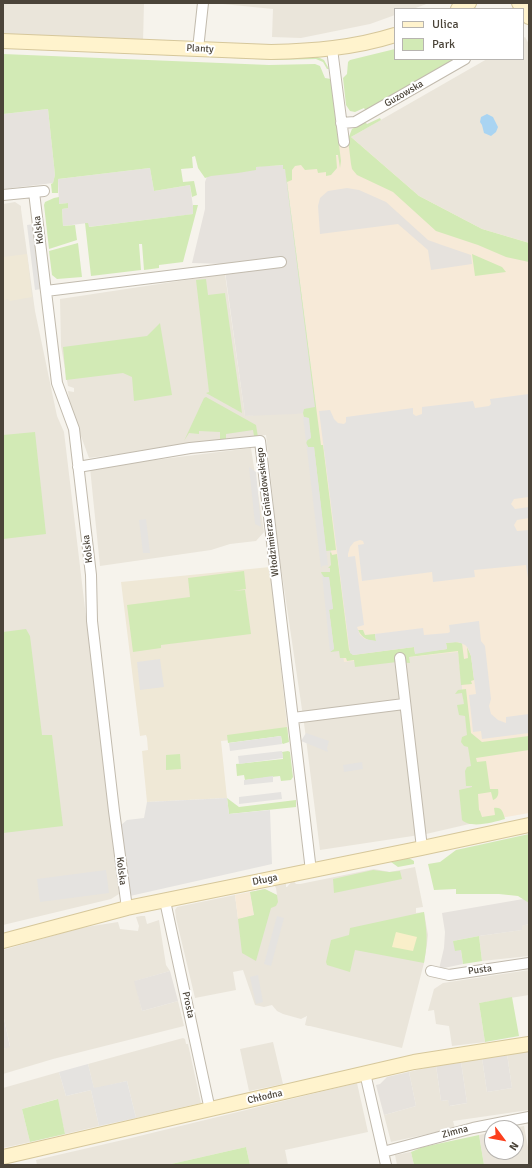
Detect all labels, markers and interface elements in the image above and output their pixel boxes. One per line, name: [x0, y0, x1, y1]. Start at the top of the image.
legend: [394, 8, 524, 60]
text: Ulica: [432, 17, 459, 32]
text: Park: [432, 37, 455, 52]
street label: Planty: [186, 42, 214, 56]
street label: Guzowska: [382, 78, 426, 110]
street label: Kolska: [31, 215, 47, 245]
street label: Włodzimierza Gniazdowskiego: [254, 447, 282, 577]
street label: Kolska: [80, 534, 96, 564]
street label: Kolska: [113, 856, 129, 886]
street label: Długa: [251, 872, 279, 888]
street label: Pusta: [467, 962, 493, 978]
street label: Prosta: [179, 990, 197, 1020]
street label: Chłodna: [246, 1087, 284, 1107]
north arrow: [484, 1120, 524, 1160]
street label: Zimna: [440, 1123, 470, 1141]
text: N: [506, 1139, 521, 1153]

